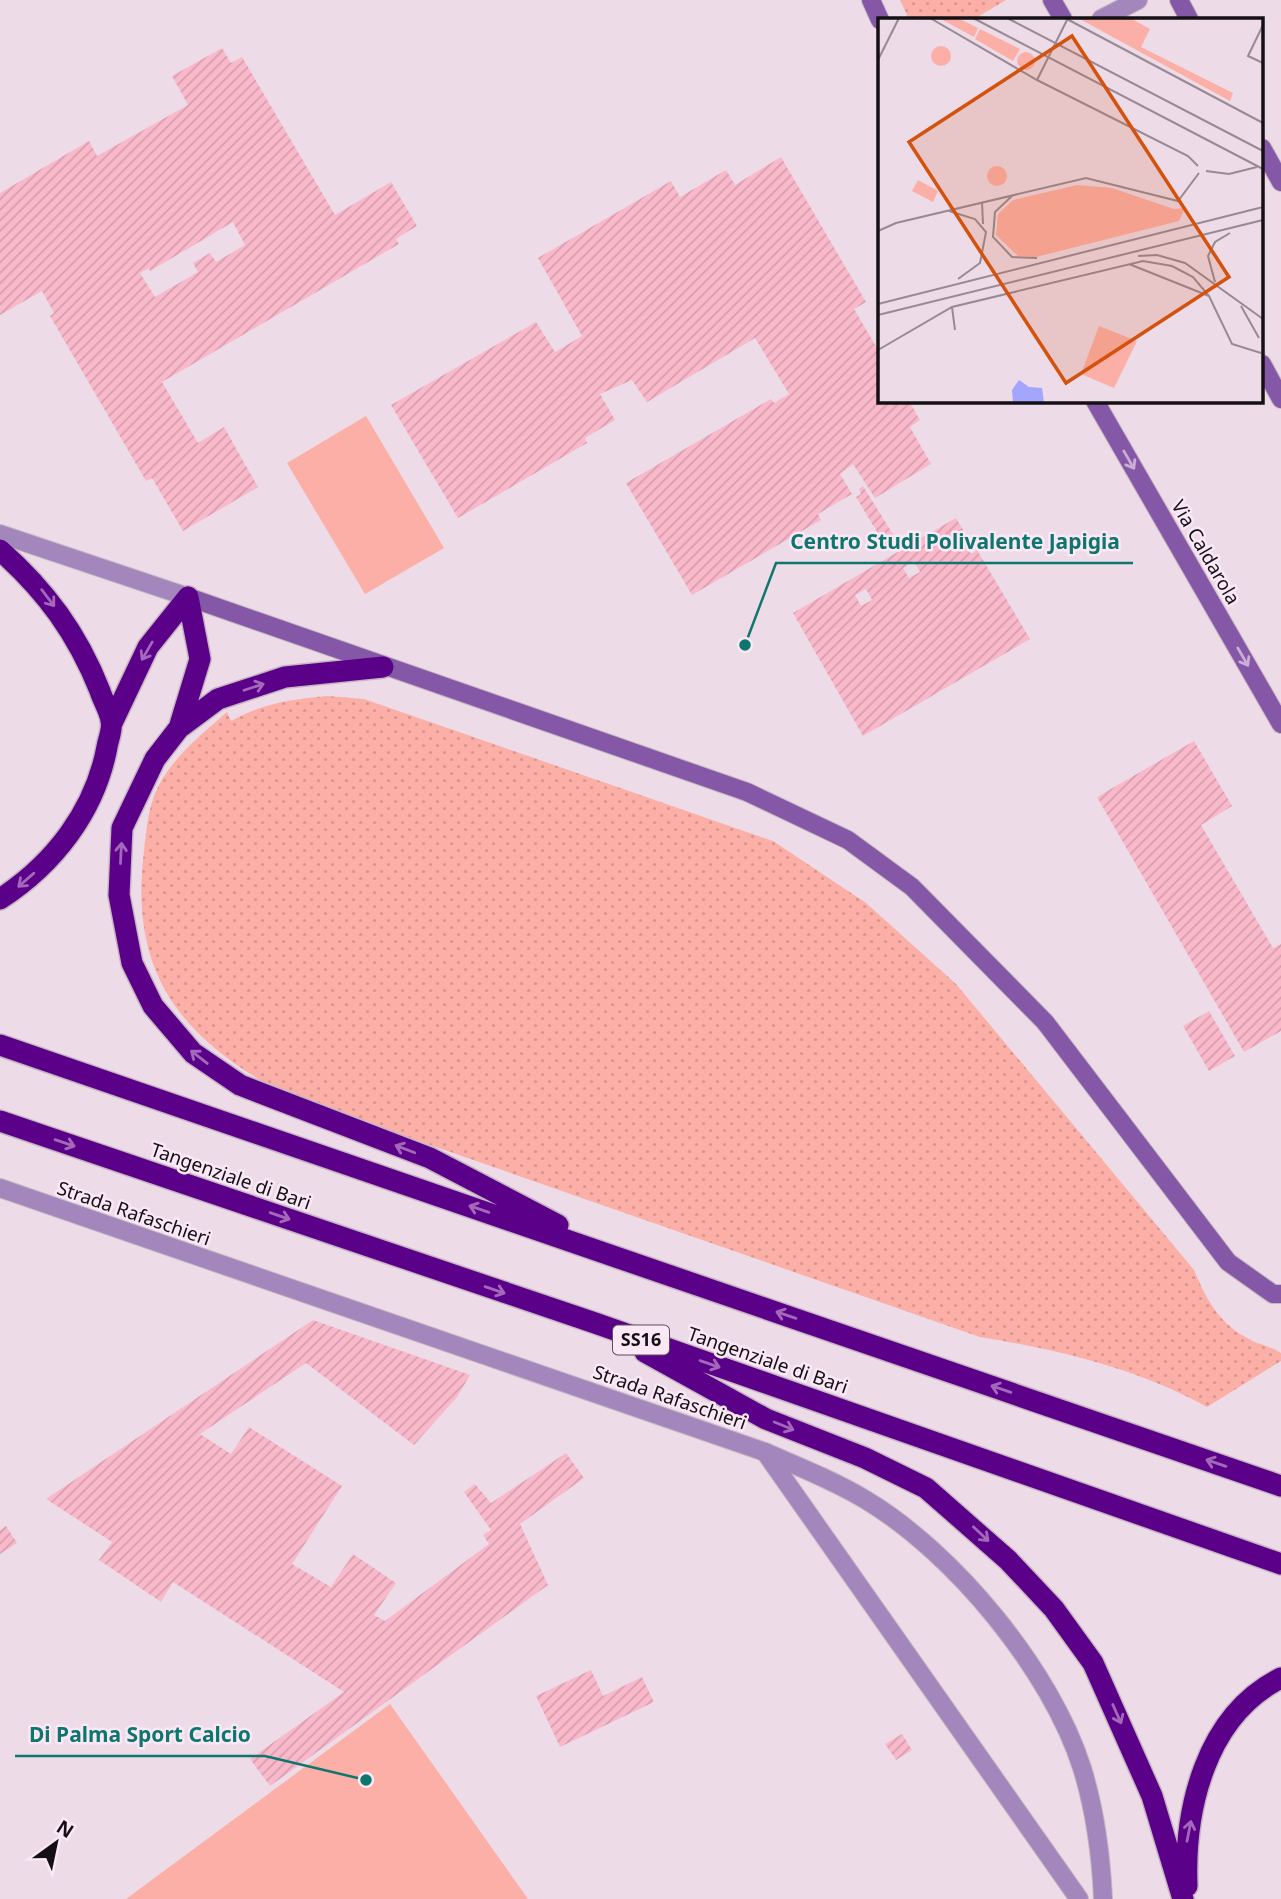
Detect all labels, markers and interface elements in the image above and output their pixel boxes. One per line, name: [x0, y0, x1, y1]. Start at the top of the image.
inset map: [878, 18, 1264, 402]
one-way arrow: [1122, 449, 1136, 469]
street label: Via Caldarola: [1166, 495, 1246, 609]
callout: Centro Studi Polivalente Japigia: [776, 521, 1133, 563]
text: Centro Studi Polivalente Japigia: [790, 527, 1120, 555]
one-way arrow: [40, 588, 55, 607]
one-way arrow: [140, 641, 154, 661]
one-way arrow: [1236, 647, 1250, 667]
one-way arrow: [243, 680, 265, 692]
one-way arrow: [115, 842, 128, 865]
one-way arrow: [17, 872, 35, 888]
one-way arrow: [190, 1049, 209, 1064]
street label: Tangenziale di Bari: [147, 1136, 315, 1216]
one-way arrow: [53, 1138, 75, 1150]
one-way arrow: [395, 1142, 417, 1154]
street label: Strada Rafaschieri: [54, 1175, 214, 1251]
one-way arrow: [468, 1202, 490, 1214]
one-way arrow: [269, 1210, 291, 1223]
one-way arrow: [484, 1284, 506, 1297]
one-way arrow: [776, 1308, 798, 1320]
street label: Tangenziale di Bari: [684, 1320, 852, 1400]
road number: SS16: [613, 1325, 669, 1354]
street label: Strada Rafaschieri: [590, 1359, 750, 1435]
one-way arrow: [699, 1359, 721, 1371]
one-way arrow: [991, 1382, 1013, 1394]
one-way arrow: [772, 1420, 794, 1433]
one-way arrow: [1206, 1456, 1228, 1468]
one-way arrow: [972, 1526, 990, 1542]
one-way arrow: [1111, 1703, 1124, 1725]
callout: Di Palma Sport Calcio: [15, 1714, 265, 1756]
text: Di Palma Sport Calcio: [29, 1720, 251, 1748]
north arrow: [21, 1808, 91, 1878]
text: N: [52, 1814, 79, 1844]
one-way arrow: [1182, 1820, 1196, 1843]

